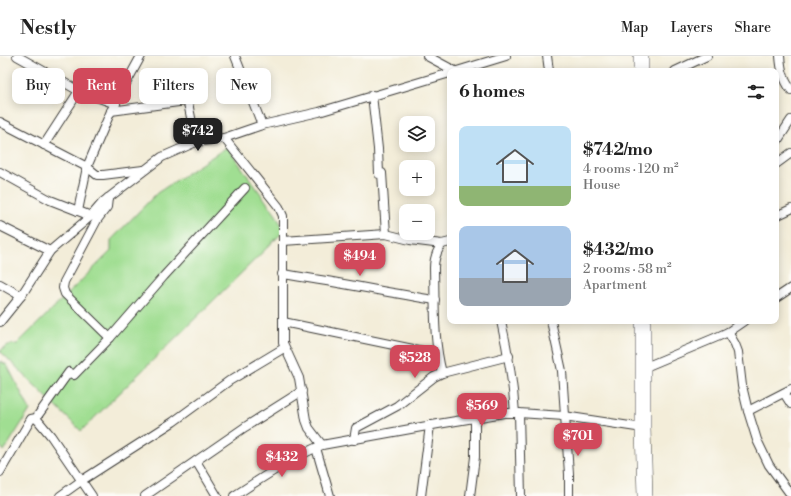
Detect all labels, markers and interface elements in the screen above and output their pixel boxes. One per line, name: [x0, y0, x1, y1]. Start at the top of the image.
text: Nestly: [20, 16, 76, 40]
text: Map: [621, 19, 648, 37]
text: Layers: [670, 19, 713, 37]
text: Share: [735, 19, 771, 37]
chip: Buy: [12, 68, 65, 104]
chip: Rent: [73, 68, 131, 104]
chip: Filters: [139, 68, 208, 104]
chip: New: [216, 68, 271, 104]
text: 6 homes: [459, 81, 525, 103]
icon: filters: [745, 81, 767, 103]
map controls: [399, 116, 435, 240]
button: layers: [399, 116, 435, 152]
pin: $742: [174, 118, 222, 152]
text: $742: [182, 123, 214, 139]
text: $742/mo: [583, 139, 653, 161]
icon: home: [491, 142, 539, 190]
button: +: [399, 160, 435, 196]
text: 4 rooms · 120 m²: [583, 161, 679, 177]
text: House: [583, 177, 620, 193]
button: −: [399, 204, 435, 240]
text: $432/mo: [583, 239, 654, 261]
icon: home: [491, 242, 539, 290]
pin: $494: [336, 243, 384, 277]
text: $494: [343, 248, 377, 264]
text: 2 rooms · 58 m²: [583, 261, 672, 277]
text: Apartment: [583, 277, 647, 293]
pin: $528: [391, 345, 439, 379]
text: $528: [399, 350, 431, 366]
pin: $569: [458, 393, 506, 427]
text: $569: [466, 398, 498, 414]
pin: $701: [554, 423, 602, 457]
text: $701: [563, 428, 593, 444]
pin: $432: [258, 444, 306, 478]
text: $432: [266, 449, 298, 465]

